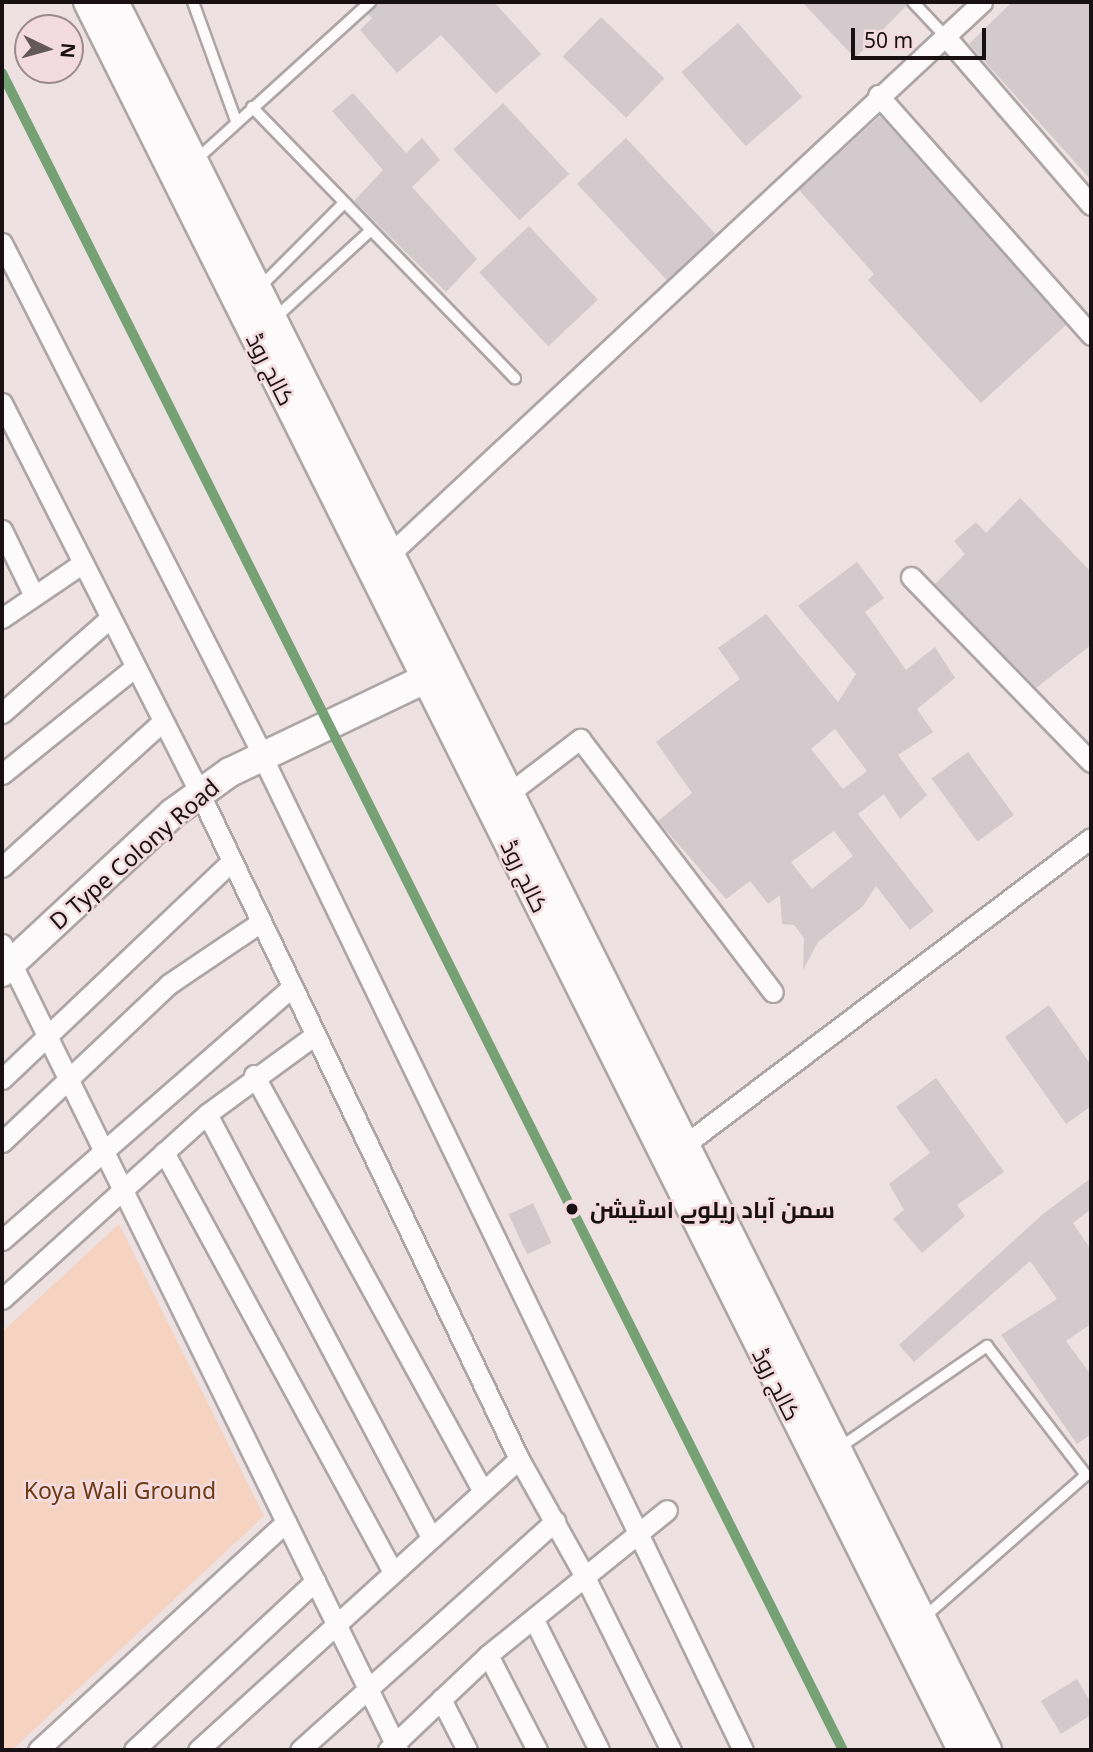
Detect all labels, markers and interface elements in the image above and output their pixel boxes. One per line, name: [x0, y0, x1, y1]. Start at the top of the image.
north arrow: [14, 14, 84, 84]
scale bar: [855, 14, 990, 58]
text: 50 m: [864, 26, 913, 54]
text: N: [54, 42, 82, 59]
street label: کالج روڈ: [241, 328, 301, 410]
street label: D Type Colony Road: [44, 773, 224, 935]
street label: کالج روڈ: [496, 835, 554, 917]
place label: سمن آباد ریلوے اسٹیشن: [590, 1195, 835, 1223]
marker: سمن آباد ریلوے اسٹیشن: [561, 1198, 583, 1220]
street label: کالج روڈ: [747, 1343, 807, 1425]
park label: Koya Wali Ground: [24, 1476, 216, 1504]

